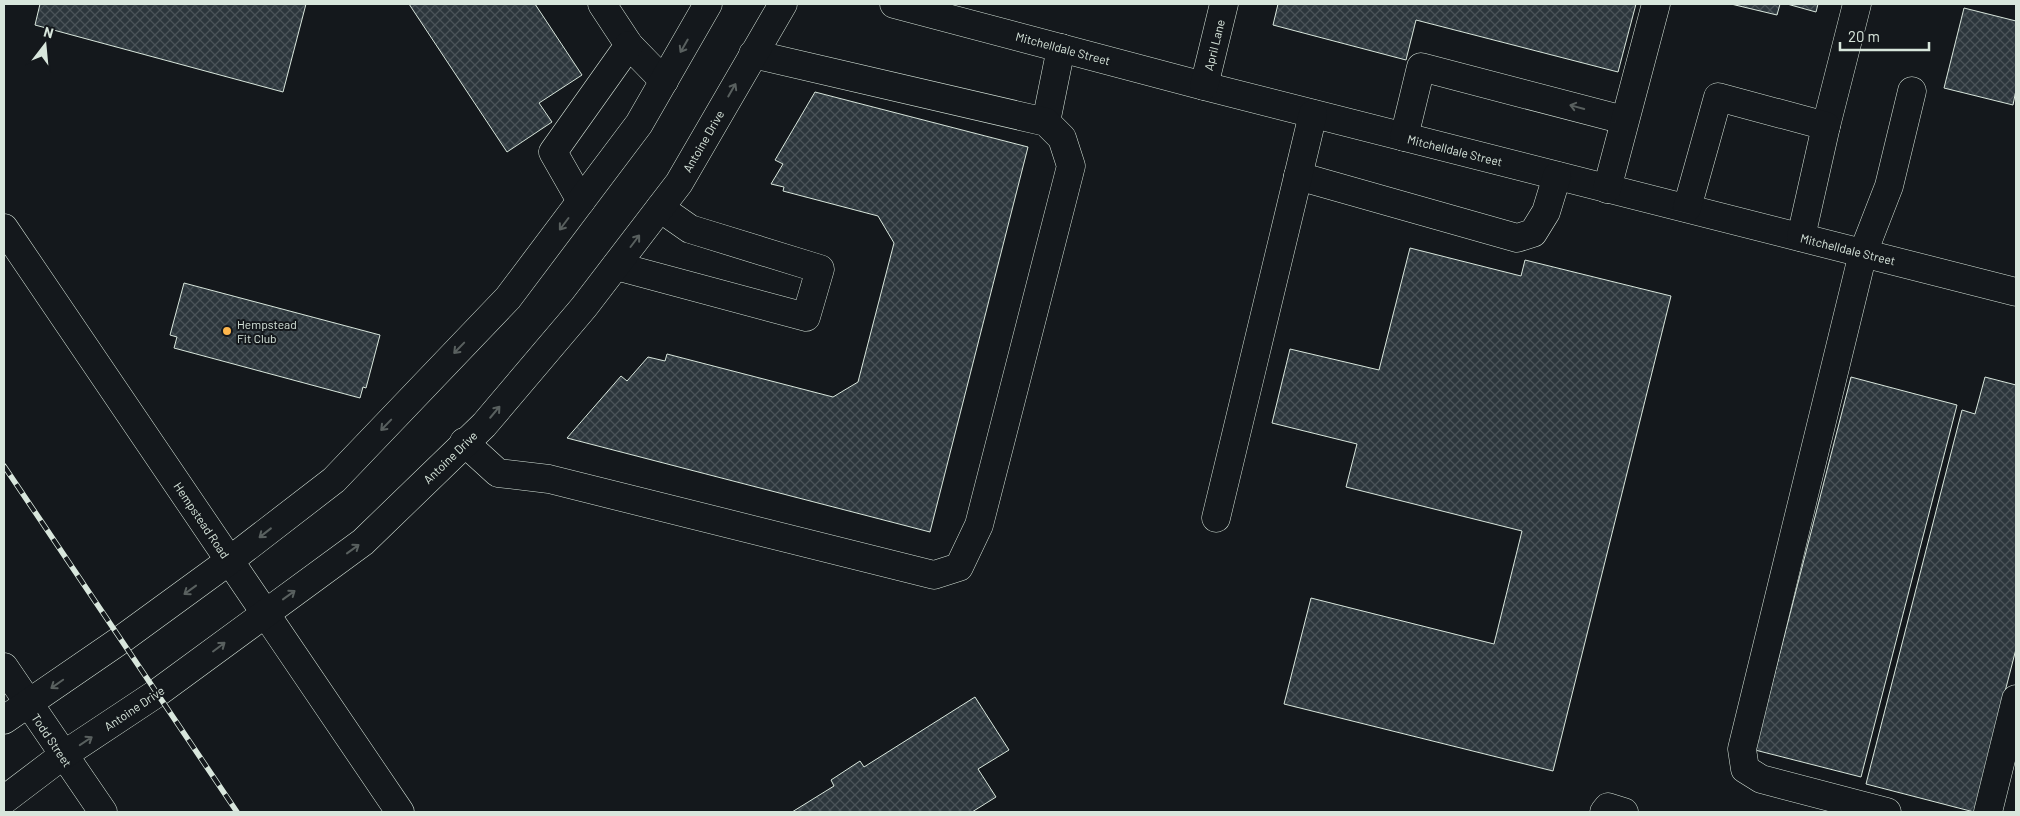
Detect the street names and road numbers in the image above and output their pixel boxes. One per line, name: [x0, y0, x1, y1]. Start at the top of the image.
street label: April Lane: [1201, 18, 1227, 72]
street label: Mitchelldale Street: [1014, 29, 1112, 67]
street label: Antoine Drive: [680, 107, 726, 175]
street label: Mitchelldale Street: [1406, 131, 1504, 169]
street label: Mitchelldale Street: [1799, 230, 1897, 268]
street label: Antoine Drive: [420, 428, 480, 486]
street label: Hempstead Road: [171, 479, 233, 561]
street label: Antoine Drive: [101, 683, 167, 733]
street label: Todd Street: [29, 711, 75, 769]

